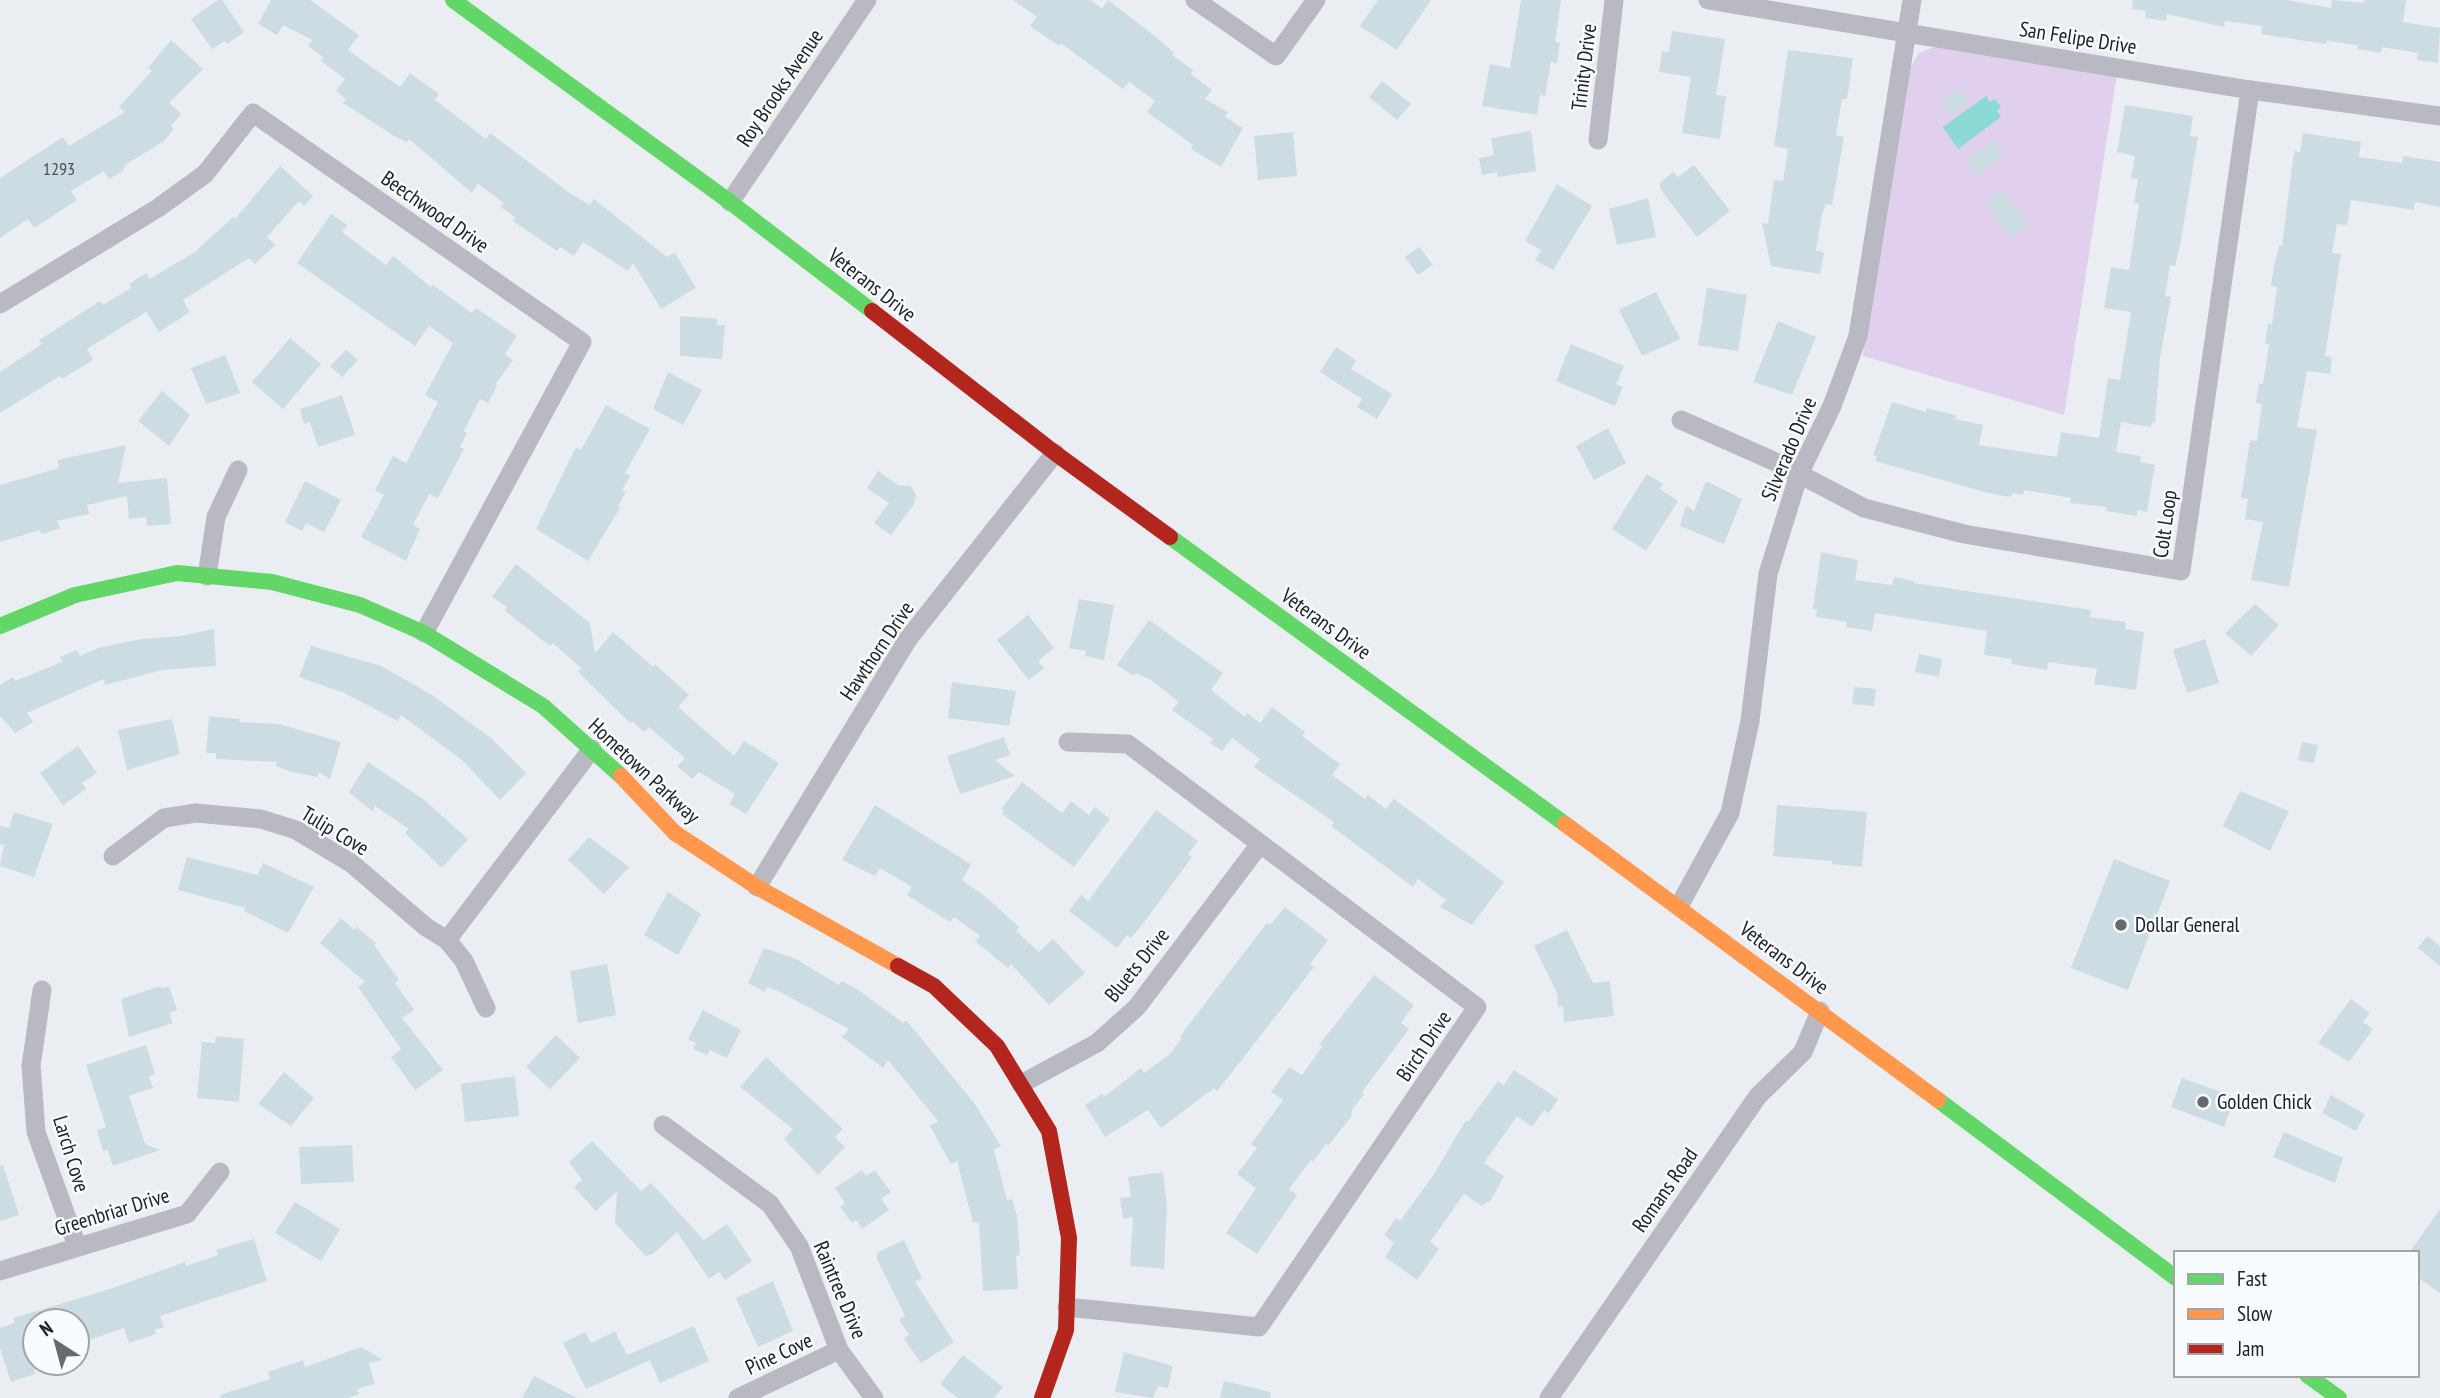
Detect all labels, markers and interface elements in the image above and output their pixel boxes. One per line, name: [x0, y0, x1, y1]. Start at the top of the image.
street label: San Felipe Drive: [2018, 15, 2139, 60]
street label: Trinity Drive: [1565, 22, 1602, 112]
street label: Roy Brooks Avenue: [730, 24, 829, 152]
house number: 1293: [43, 157, 75, 180]
street label: Beechwood Drive: [376, 164, 495, 259]
street label: Veterans Drive: [822, 241, 922, 327]
street label: Silverado Drive: [1755, 393, 1822, 505]
street label: Colt Loop: [2146, 488, 2183, 560]
street label: Veterans Drive: [1275, 581, 1377, 665]
street label: Hawthorn Drive: [834, 596, 920, 705]
street label: Hometown Parkway: [583, 712, 706, 829]
street label: Tulip Cove: [296, 800, 374, 861]
place label: Dollar General: [2135, 911, 2240, 938]
street label: Veterans Drive: [1734, 915, 1834, 1000]
marker: Dollar General: [2113, 917, 2129, 933]
street label: Bluets Drive: [1098, 922, 1175, 1007]
street label: Birch Drive: [1390, 1005, 1457, 1086]
place label: Golden Chick: [2217, 1088, 2312, 1115]
marker: Golden Chick: [2195, 1094, 2211, 1110]
street label: Larch Cove: [47, 1112, 96, 1195]
street label: Romans Road: [1626, 1142, 1703, 1237]
street label: Greenbriar Drive: [51, 1181, 173, 1242]
street label: Raintree Drive: [808, 1237, 873, 1343]
legend: [2174, 1251, 2419, 1377]
text: Fast: [2237, 1265, 2267, 1292]
text: Slow: [2237, 1300, 2273, 1327]
north arrow: [21, 1307, 91, 1377]
text: N: [35, 1316, 57, 1341]
street label: Pine Cove: [741, 1326, 817, 1381]
text: Jam: [2236, 1335, 2264, 1362]

